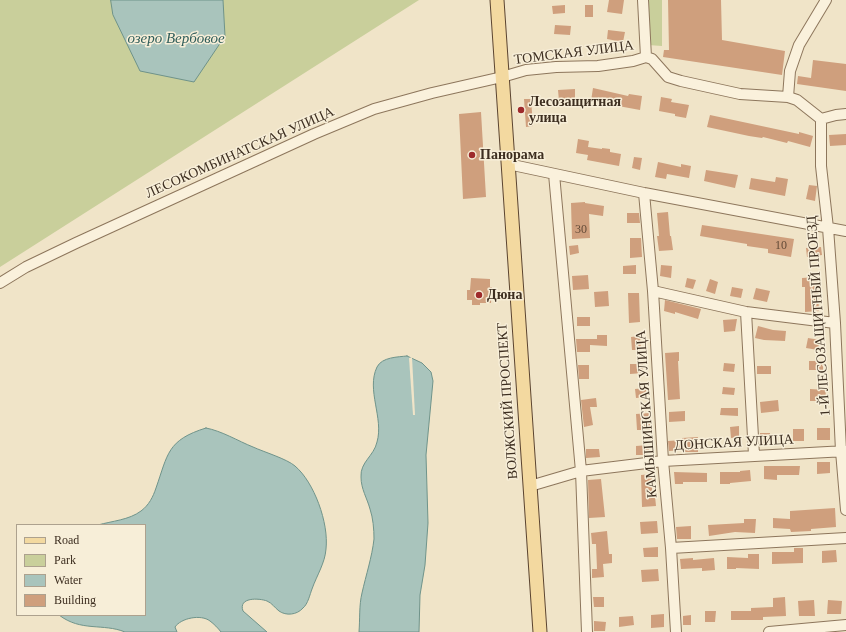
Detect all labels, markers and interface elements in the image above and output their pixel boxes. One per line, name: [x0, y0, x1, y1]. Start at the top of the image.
water label: озеро Вербовое: [127, 30, 225, 48]
street label: ТОМСКАЯ УЛИЦА: [513, 37, 635, 69]
place label: Лесозащитная улица: [529, 94, 621, 126]
street label: ЛЕСОКОМБИНАТСКАЯ УЛИЦА: [143, 104, 337, 202]
marker: Лесозащитная улица: [516, 105, 526, 115]
place label: Панорама: [480, 147, 544, 163]
marker: Панорама: [467, 150, 477, 160]
street label: 1-Й ЛЕСОЗАЩИТНЫЙ ПРОЕЗД: [804, 215, 834, 417]
house number: 30: [575, 223, 587, 237]
house number: 10: [775, 239, 787, 253]
place label: Дюна: [487, 287, 522, 303]
marker: Дюна: [474, 290, 484, 300]
street label: ВОЛЖСКИЙ ПРОСПЕКТ: [494, 322, 522, 480]
street label: КАМЫШИНСКАЯ УЛИЦА: [633, 330, 661, 498]
street label: ДОНСКАЯ УЛИЦА: [674, 431, 794, 455]
legend: [16, 524, 146, 616]
text: Road: [54, 533, 79, 547]
text: Park: [54, 553, 76, 567]
text: Water: [54, 573, 82, 587]
text: Building: [54, 593, 96, 607]

